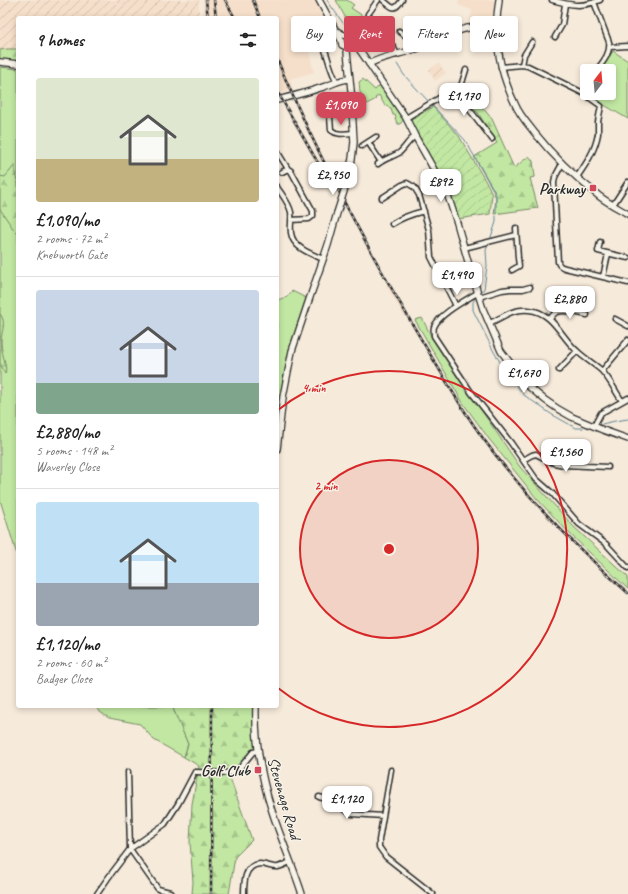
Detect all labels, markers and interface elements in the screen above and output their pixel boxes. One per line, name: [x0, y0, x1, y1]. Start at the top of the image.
chip: Buy: [291, 16, 336, 52]
chip: Rent: [344, 16, 395, 52]
chip: Filters: [403, 16, 462, 52]
chip: New: [470, 16, 518, 52]
icon: filters: [237, 29, 259, 51]
text: 9 homes: [36, 30, 84, 51]
north arrow: [580, 64, 616, 100]
map controls: [580, 64, 616, 100]
pin: £1,170: [431, 83, 497, 117]
text: £1,170: [448, 88, 480, 104]
pin: £1,090: [308, 92, 374, 126]
text: £1,090: [325, 97, 357, 113]
icon: home: [112, 104, 184, 176]
pin: £2,950: [300, 162, 366, 196]
text: £2,950: [317, 167, 349, 183]
pin: £892: [417, 169, 465, 203]
text: £892: [429, 174, 453, 190]
place label: Parkway: [539, 179, 587, 199]
marker: Parkway: [588, 183, 598, 193]
text: £1,090/mo: [36, 210, 99, 231]
text: 2 rooms · 72 m²: [36, 231, 106, 247]
text: Knebworth Gate: [36, 247, 107, 263]
pin: £1,490: [424, 262, 490, 296]
text: £1,490: [441, 267, 473, 283]
pin: £2,880: [537, 286, 603, 320]
text: £2,880: [554, 291, 586, 307]
icon: home: [112, 316, 184, 388]
pin: £1,670: [491, 360, 557, 394]
text: £1,670: [508, 365, 540, 381]
text: 4 min: [303, 380, 326, 396]
text: £2,880/mo: [36, 422, 99, 443]
pin: £1,560: [533, 439, 599, 473]
text: 5 rooms · 148 m²: [36, 443, 112, 459]
text: £1,560: [550, 444, 582, 460]
text: Waverley Close: [36, 459, 100, 475]
text: 2 min: [315, 478, 338, 494]
icon: home: [112, 528, 184, 600]
centre of rings: [382, 542, 396, 556]
text: £1,120/mo: [36, 634, 99, 655]
text: 2 rooms · 60 m²: [36, 655, 106, 671]
text: Badger Close: [36, 671, 92, 687]
street label: Stevenage Road: [263, 755, 306, 844]
place label: Golf Club: [201, 761, 252, 781]
marker: Golf Club: [253, 765, 263, 775]
pin: £1,120: [314, 786, 380, 820]
text: £1,120: [331, 791, 363, 807]

